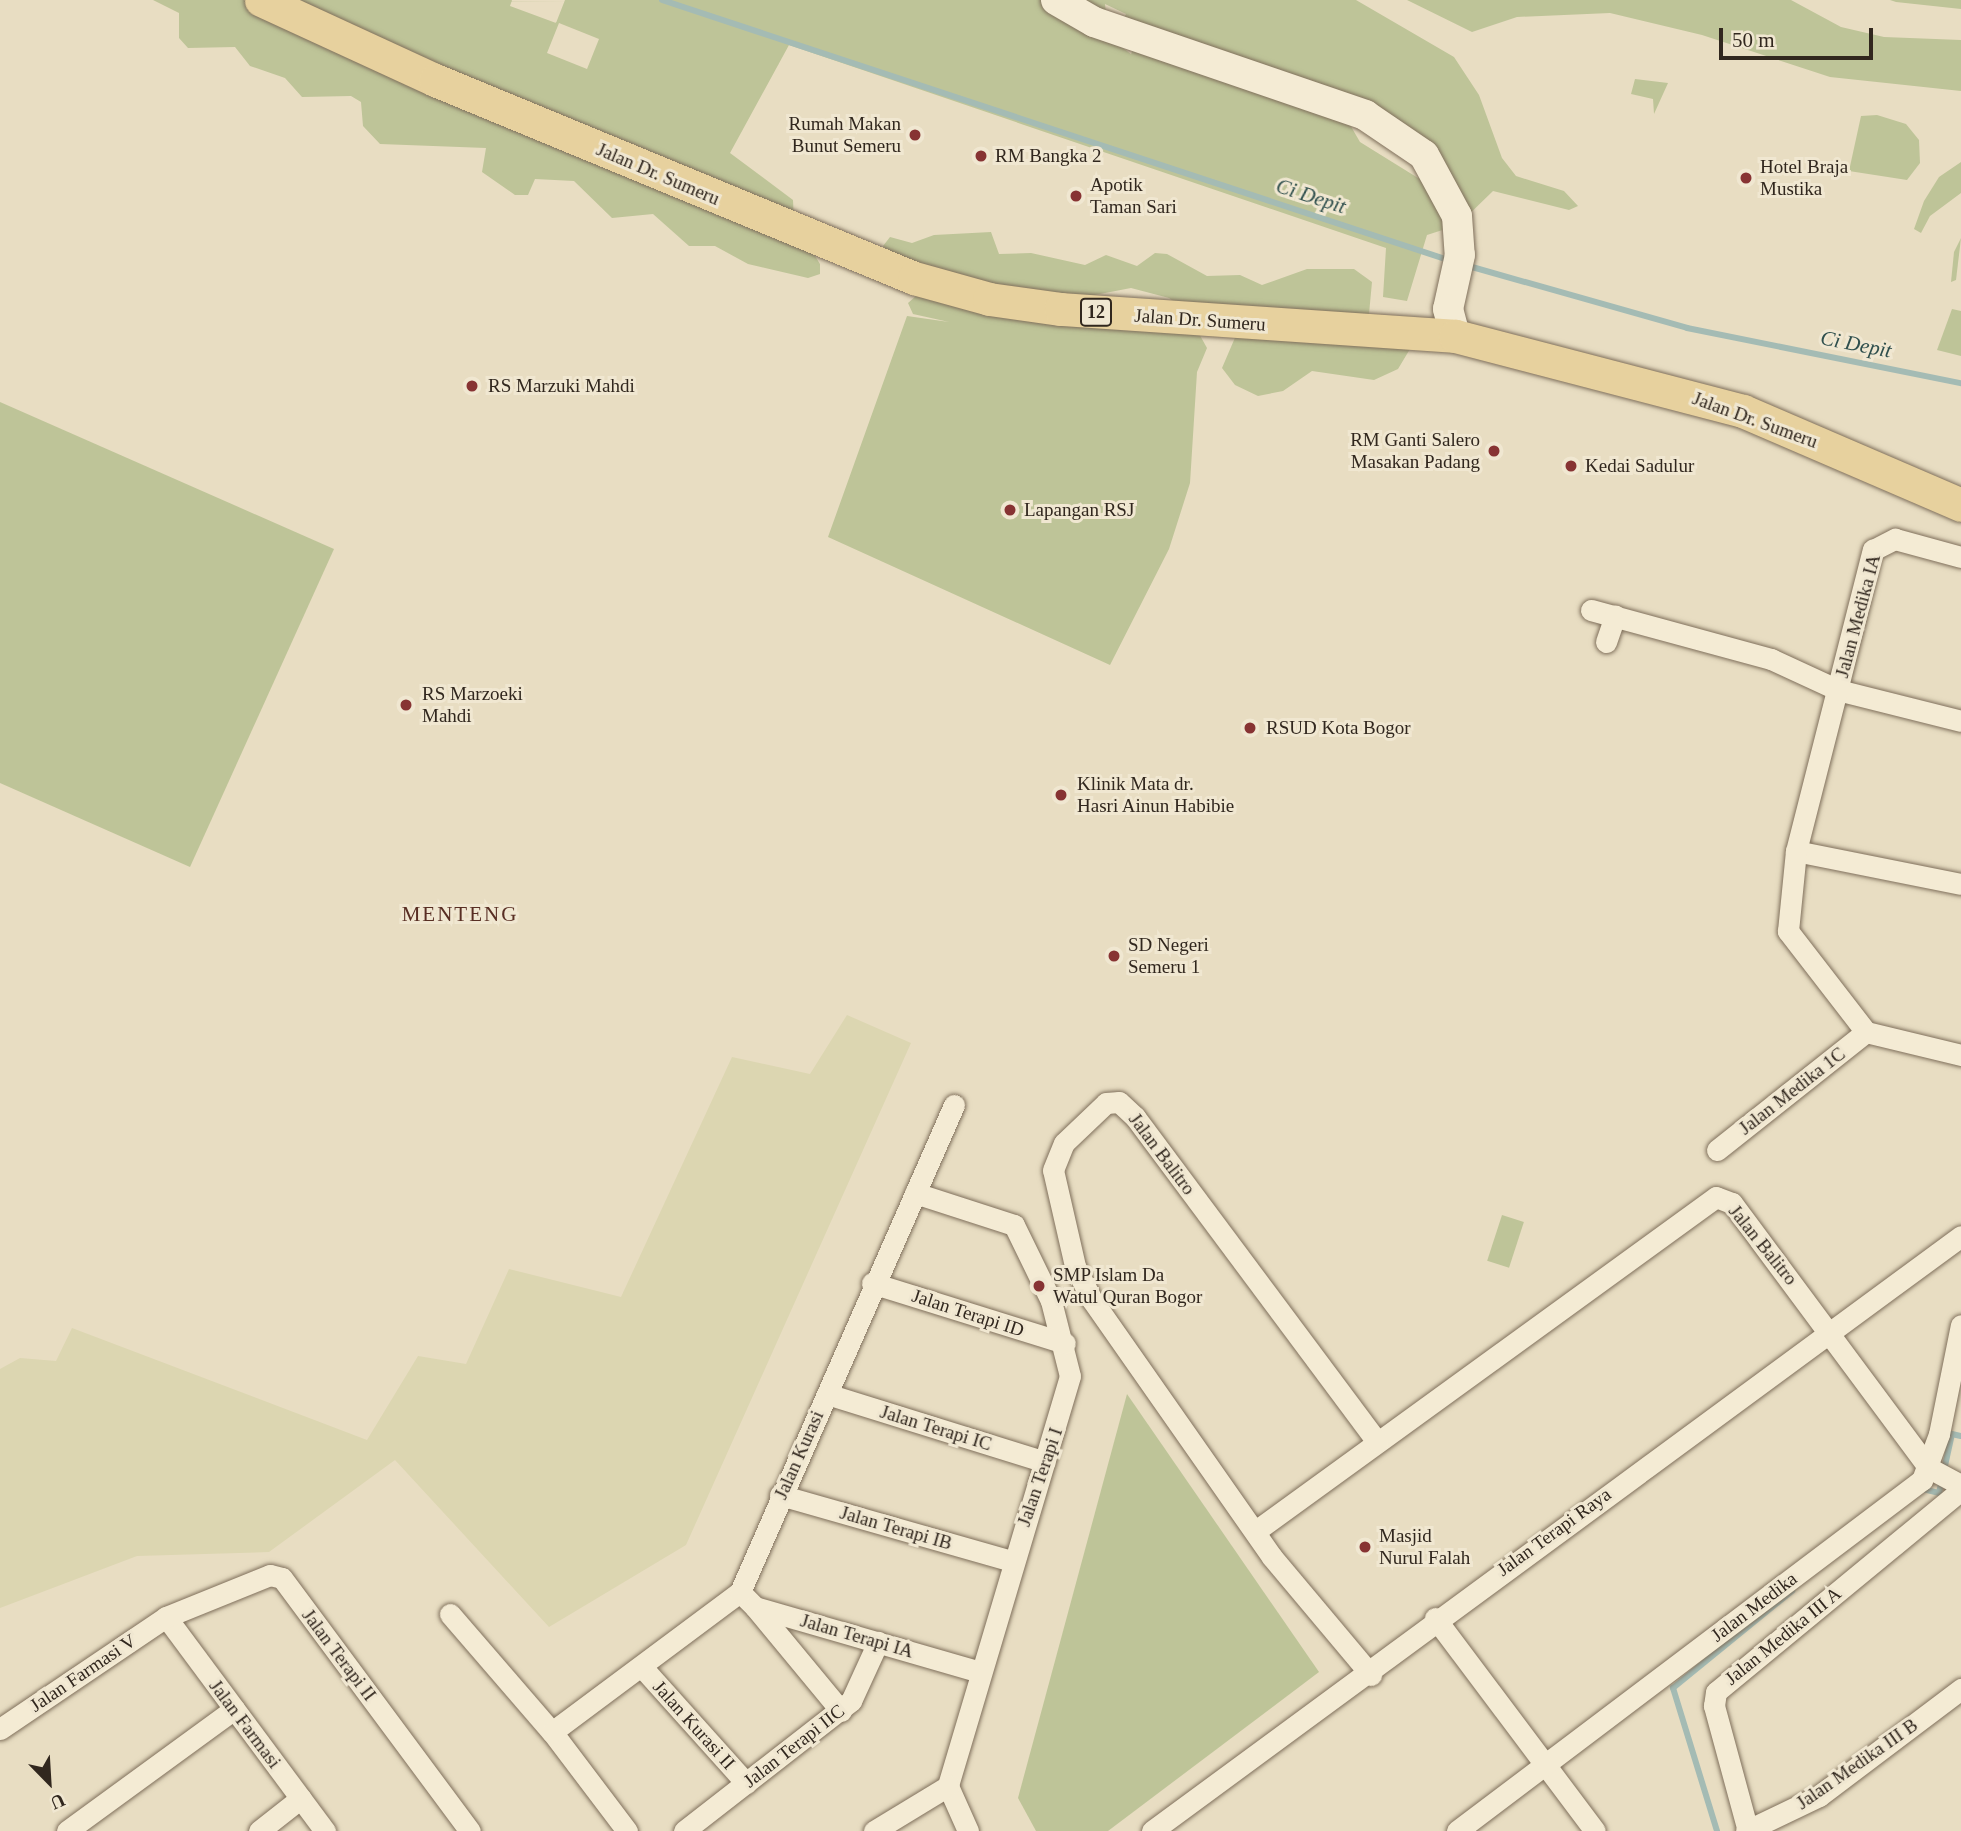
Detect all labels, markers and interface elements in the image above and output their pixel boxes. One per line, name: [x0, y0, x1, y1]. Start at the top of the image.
scale bar: [1723, 14, 1877, 58]
text: 50 m: [1732, 28, 1775, 52]
place label: Rumah Makan Bunut Semeru: [789, 113, 901, 157]
marker: Rumah Makan Bunut Semeru: [907, 127, 923, 143]
street label: Jalan Dr. Sumeru: [593, 138, 723, 210]
place label: RM Bangka 2: [995, 145, 1102, 167]
marker: RM Bangka 2: [973, 148, 989, 164]
place label: Hotel Braja Mustika: [1760, 156, 1848, 200]
marker: Hotel Braja Mustika: [1738, 170, 1754, 186]
water label: Ci Depit: [1273, 173, 1349, 219]
place label: Apotik Taman Sari: [1090, 174, 1177, 218]
marker: Apotik Taman Sari: [1068, 188, 1084, 204]
road number: 12: [1078, 298, 1114, 326]
street label: Jalan Dr. Sumeru: [1134, 304, 1266, 336]
water label: Ci Depit: [1818, 325, 1894, 363]
place label: RS Marzuki Mahdi: [488, 375, 635, 397]
marker: RS Marzuki Mahdi: [462, 376, 482, 396]
street label: Jalan Dr. Sumeru: [1689, 387, 1821, 453]
place label: RM Ganti Salero Masakan Padang: [1350, 429, 1480, 473]
marker: RM Ganti Salero Masakan Padang: [1486, 443, 1502, 459]
place label: Kedai Sadulur: [1585, 455, 1694, 477]
marker: Kedai Sadulur: [1563, 458, 1579, 474]
place label: Lapangan RSJ: [1024, 499, 1134, 521]
marker: Lapangan RSJ: [1002, 502, 1018, 518]
street label: Jalan Medika IA: [1831, 552, 1885, 680]
place label: RS Marzoeki Mahdi: [422, 683, 523, 727]
marker: RS Marzoeki Mahdi: [396, 695, 416, 715]
place label: RSUD Kota Bogor: [1266, 717, 1411, 739]
marker: RSUD Kota Bogor: [1240, 718, 1260, 738]
place label: Klinik Mata dr. Hasri Ainun Habibie: [1077, 773, 1235, 817]
marker: Klinik Mata dr. Hasri Ainun Habibie: [1051, 785, 1071, 805]
district label: MENTENG: [403, 901, 517, 927]
place label: SD Negeri Semeru 1: [1128, 934, 1209, 978]
marker: SD Negeri Semeru 1: [1106, 948, 1122, 964]
street label: Jalan Medika 1C: [1734, 1042, 1850, 1140]
street label: Jalan Balitro: [1124, 1109, 1200, 1199]
street label: Jalan Balitro: [1724, 1200, 1802, 1290]
place label: SMP Islam Da Watul Quran Bogor: [1053, 1264, 1202, 1308]
marker: SMP Islam Da Watul Quran Bogor: [1031, 1278, 1047, 1294]
street label: Jalan Terapi ID: [909, 1284, 1027, 1342]
street label: Jalan Terapi IC: [877, 1400, 995, 1456]
street label: Jalan Kurasi: [769, 1407, 829, 1503]
street label: Jalan Terapi I: [1012, 1425, 1068, 1529]
street label: Jalan Terapi Raya: [1492, 1483, 1616, 1581]
street label: Jalan Terapi IB: [837, 1501, 955, 1555]
place label: Masjid Nurul Falah: [1379, 1525, 1470, 1569]
marker: Masjid Nurul Falah: [1357, 1539, 1373, 1555]
street label: Jalan Medika: [1706, 1567, 1802, 1647]
street label: Jalan Medika III A: [1720, 1582, 1846, 1690]
street label: Jalan Terapi II: [297, 1604, 381, 1706]
street label: Jalan Terapi IA: [798, 1609, 916, 1663]
street label: Jalan Farmasi V: [25, 1629, 141, 1717]
street label: Jalan Farmasi: [204, 1675, 286, 1773]
street label: Jalan Kurasi II: [648, 1676, 740, 1774]
street label: Jalan Terapi IIC: [739, 1699, 849, 1793]
street label: Jalan Medika III B: [1792, 1714, 1922, 1814]
north arrow: [14, 1747, 84, 1817]
text: U: [47, 1789, 68, 1814]

